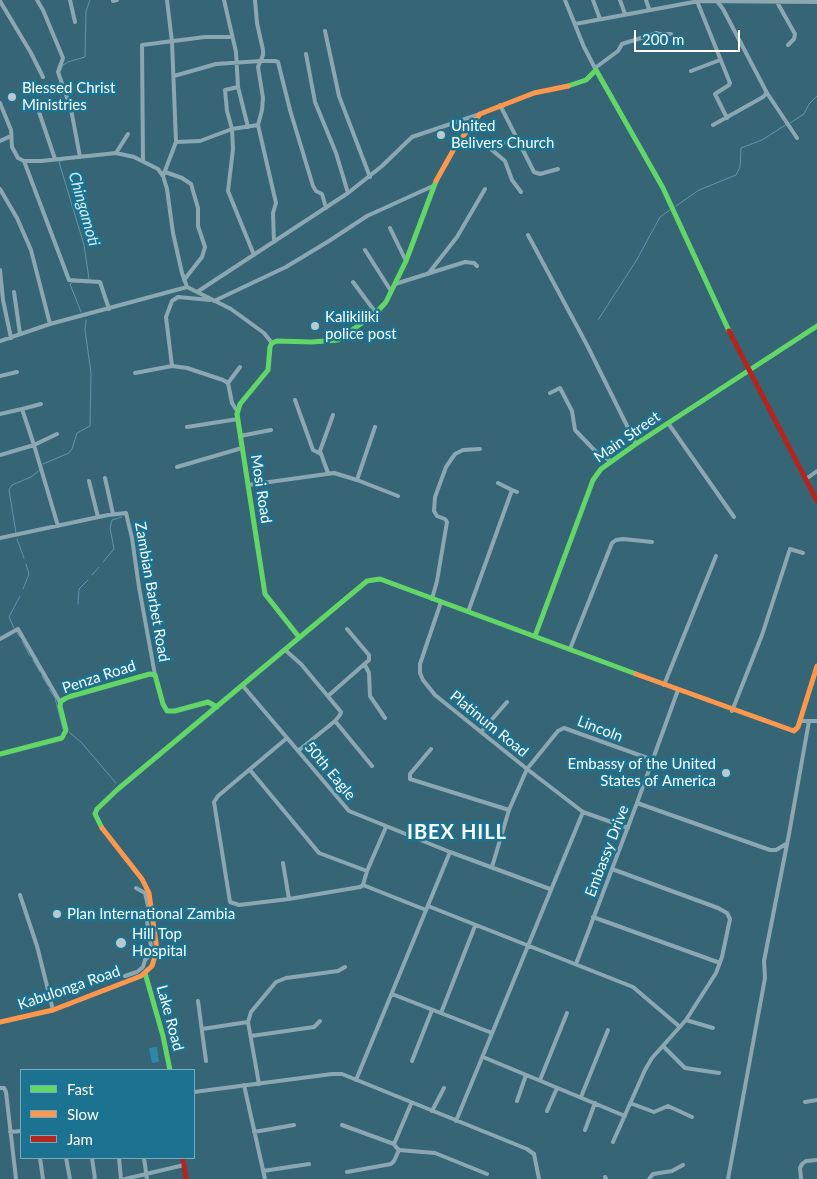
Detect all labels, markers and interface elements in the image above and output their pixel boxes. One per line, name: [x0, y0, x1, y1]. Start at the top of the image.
scale bar: [637, 20, 743, 52]
text: 200 m: [642, 30, 684, 48]
place label: Blessed Christ Ministries: [22, 79, 115, 114]
marker: Blessed Christ Ministries: [6, 91, 18, 103]
place label: United Belivers Church: [451, 117, 554, 152]
marker: United Belivers Church: [435, 129, 447, 141]
water label: Chingamoti: [64, 170, 104, 248]
place label: Kalikiliki police post: [325, 308, 397, 343]
marker: Kalikiliki police post: [309, 320, 321, 332]
street label: Main Street: [591, 408, 663, 466]
street label: Mosi Road: [247, 453, 275, 525]
street label: Zambian Barbet Road: [131, 521, 173, 663]
street label: Penza Road: [60, 657, 138, 697]
street label: Platinum Road: [446, 687, 532, 761]
street label: Lincoln: [575, 712, 625, 746]
street label: 50th Eagle: [301, 738, 359, 804]
place label: Embassy of the United States of America: [568, 755, 716, 790]
marker: Embassy of the United States of America: [720, 767, 732, 779]
street label: Embassy Drive: [581, 803, 633, 899]
district label: IBEX HILL: [406, 821, 508, 845]
place label: Plan International Zambia: [67, 905, 235, 923]
marker: Plan International Zambia: [51, 908, 63, 920]
place label: Hill Top Hospital: [132, 925, 187, 960]
marker: Hill Top Hospital: [114, 936, 128, 950]
street label: Kabulonga Road: [16, 962, 122, 1014]
street label: Lake Road: [153, 983, 187, 1053]
legend: [20, 1069, 195, 1159]
text: Fast: [67, 1080, 94, 1098]
text: Slow: [67, 1105, 99, 1123]
text: Jam: [67, 1130, 93, 1148]

